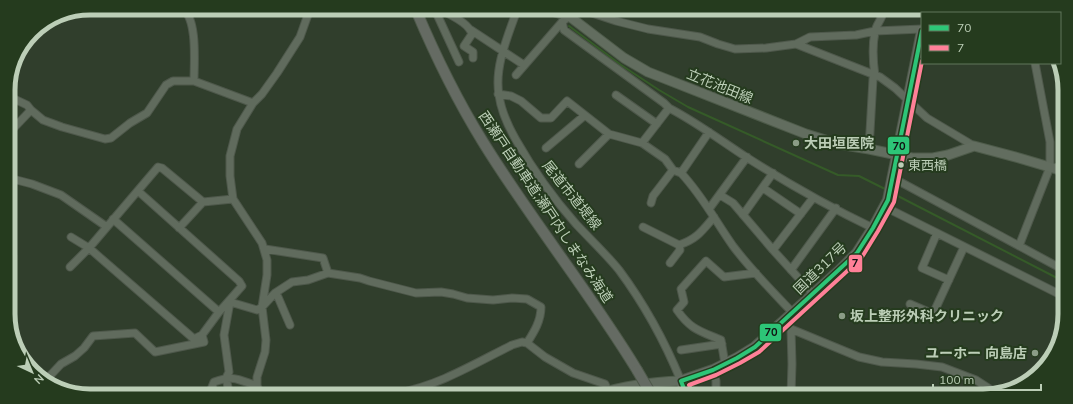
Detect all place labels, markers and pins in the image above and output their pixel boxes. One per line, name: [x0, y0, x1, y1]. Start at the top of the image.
place label: 大田垣医院: [804, 134, 874, 152]
marker: 大田垣医院: [791, 138, 801, 148]
place label: 東西橋: [908, 157, 947, 173]
marker: 東西橋: [896, 160, 906, 170]
place label: 坂上整形外科クリニック: [850, 307, 1004, 325]
marker: 坂上整形外科クリニック: [837, 311, 847, 321]
place label: ユーホー 向島店: [925, 344, 1027, 362]
marker: ユーホー 向島店: [1030, 348, 1040, 358]

